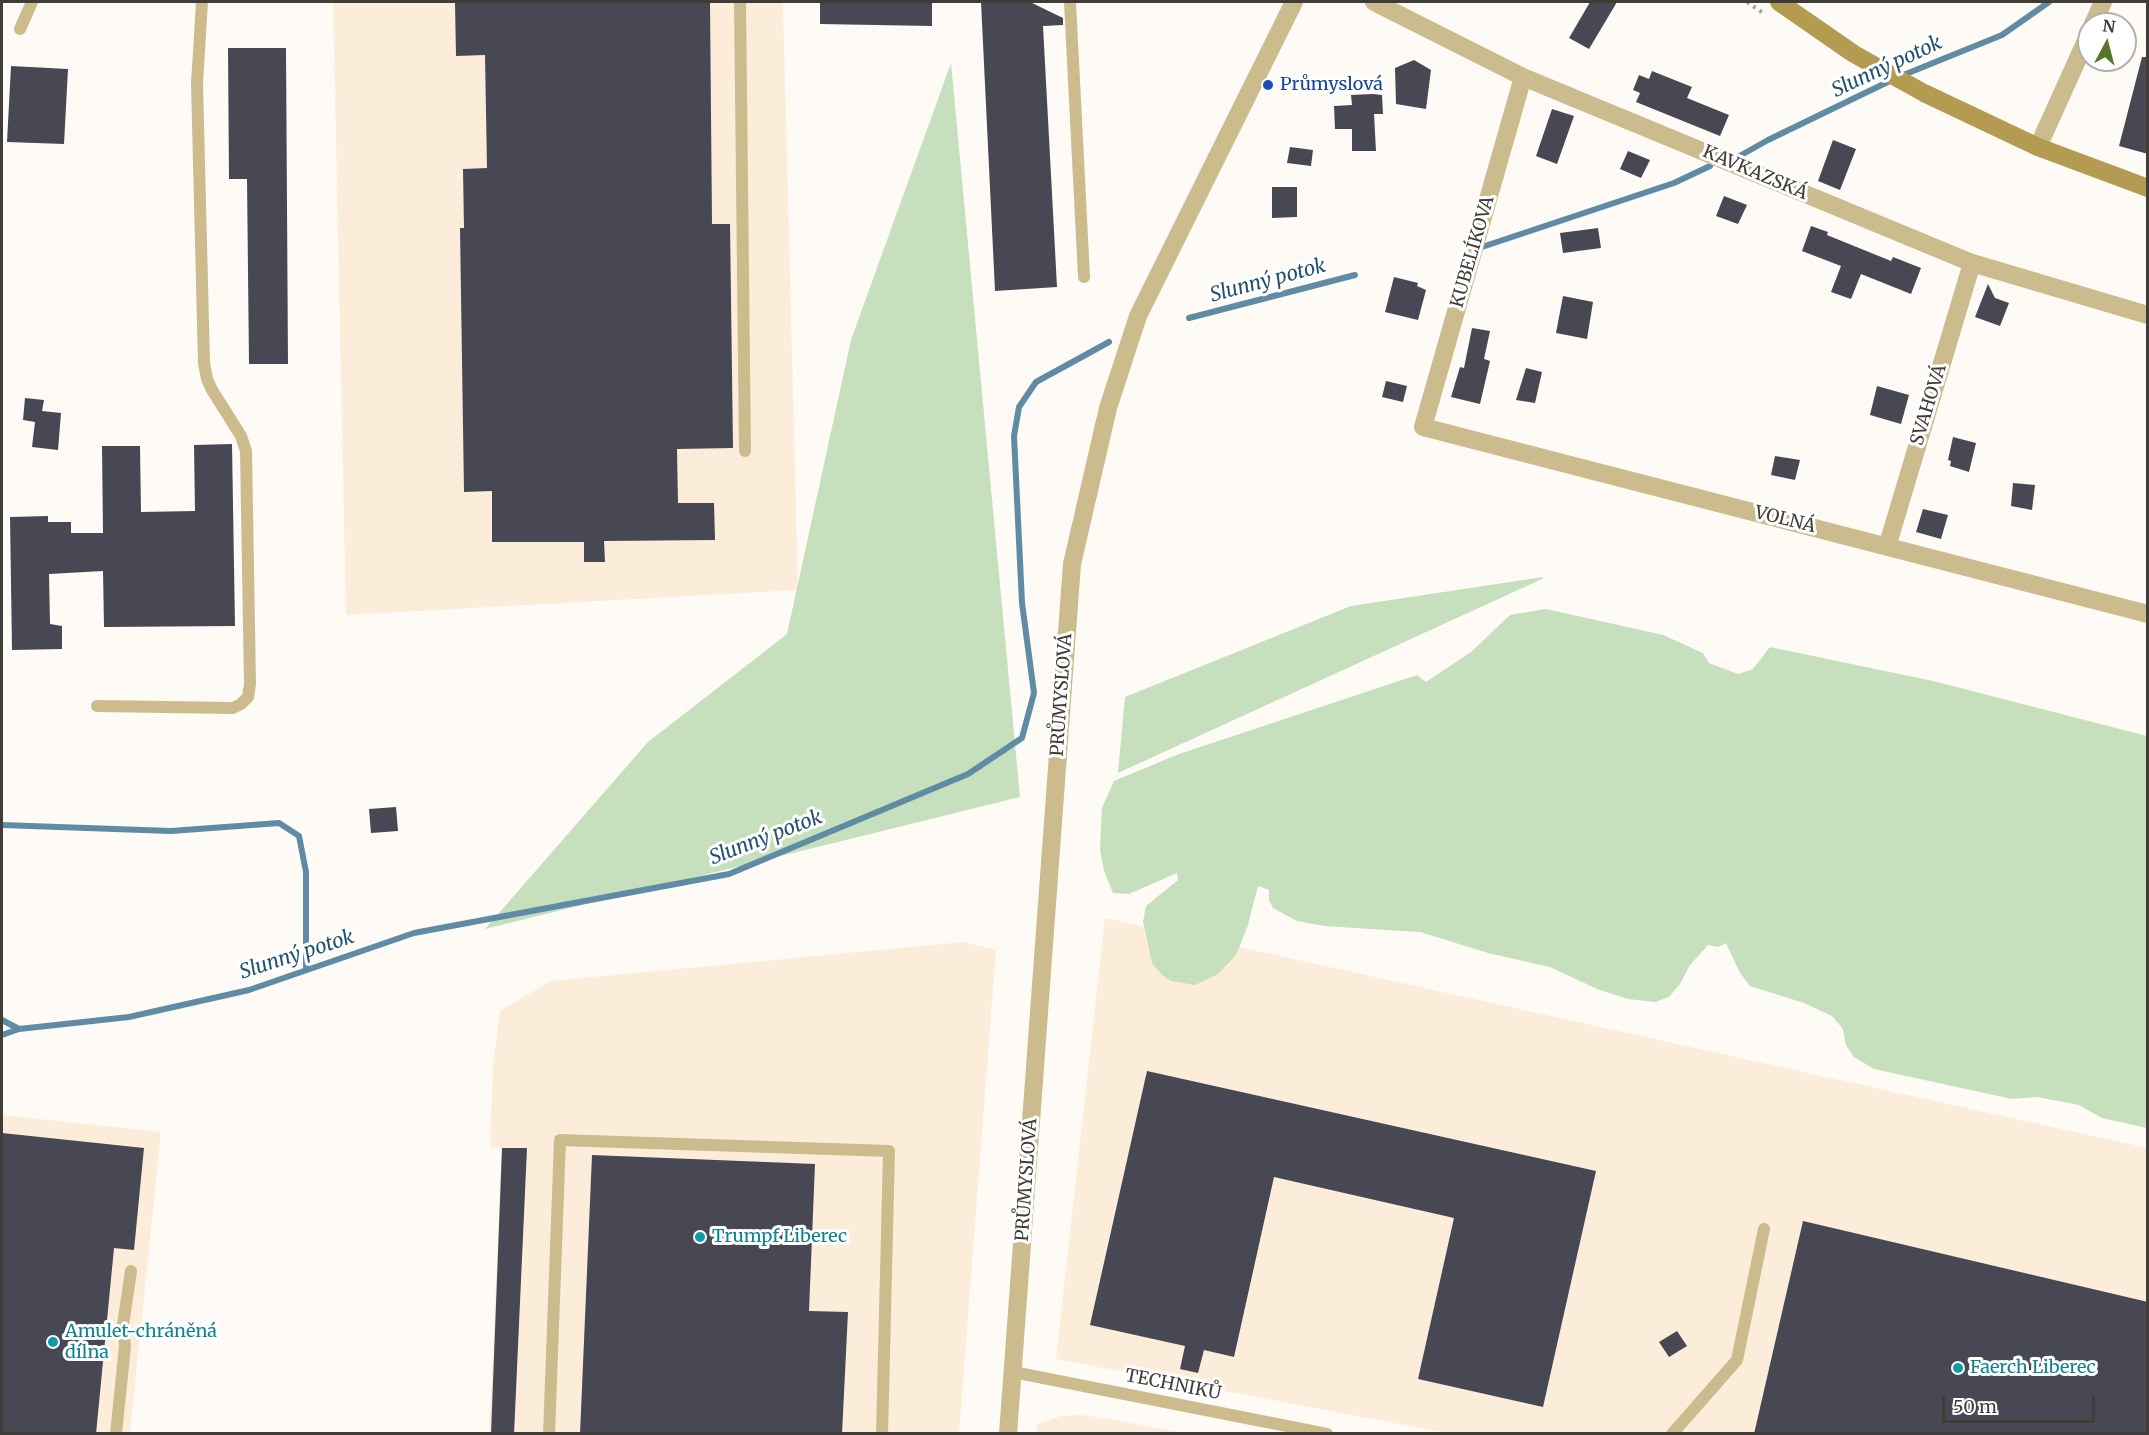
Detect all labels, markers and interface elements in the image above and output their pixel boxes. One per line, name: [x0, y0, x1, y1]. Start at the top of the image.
north arrow: [2077, 12, 2137, 72]
text: N: [2101, 15, 2116, 37]
water label: Slunný potok: [1828, 31, 1946, 103]
place label: Průmyslová: [1280, 74, 1383, 96]
marker: Průmyslová: [1261, 78, 1275, 92]
street label: KAVKAZSKÁ: [1699, 141, 1811, 205]
street label: KUBELÍKOVA: [1447, 194, 1499, 310]
water label: Slunný potok: [1208, 254, 1328, 308]
street label: SVAHOVÁ: [1906, 362, 1952, 448]
street label: VOLNÁ: [1752, 502, 1818, 538]
street label: PRŮMYSLOVÁ: [1047, 633, 1077, 757]
water label: Slunný potok: [706, 806, 826, 870]
water label: Slunný potok: [237, 925, 357, 985]
street label: PRŮMYSLOVÁ: [1012, 1118, 1042, 1242]
place label: Trumpf Liberec: [712, 1226, 847, 1248]
marker: Trumpf Liberec: [693, 1230, 707, 1244]
place label: Amulet-chráněná dílna: [65, 1321, 217, 1364]
marker: Amulet-chráněná dílna: [46, 1335, 60, 1349]
place label: Faerch Liberec: [1970, 1357, 2096, 1379]
marker: Faerch Liberec: [1951, 1361, 1965, 1375]
street label: TECHNIKŮ: [1123, 1365, 1223, 1405]
scale bar: [1945, 1384, 2098, 1422]
text: 50 m: [1953, 1395, 1997, 1418]

